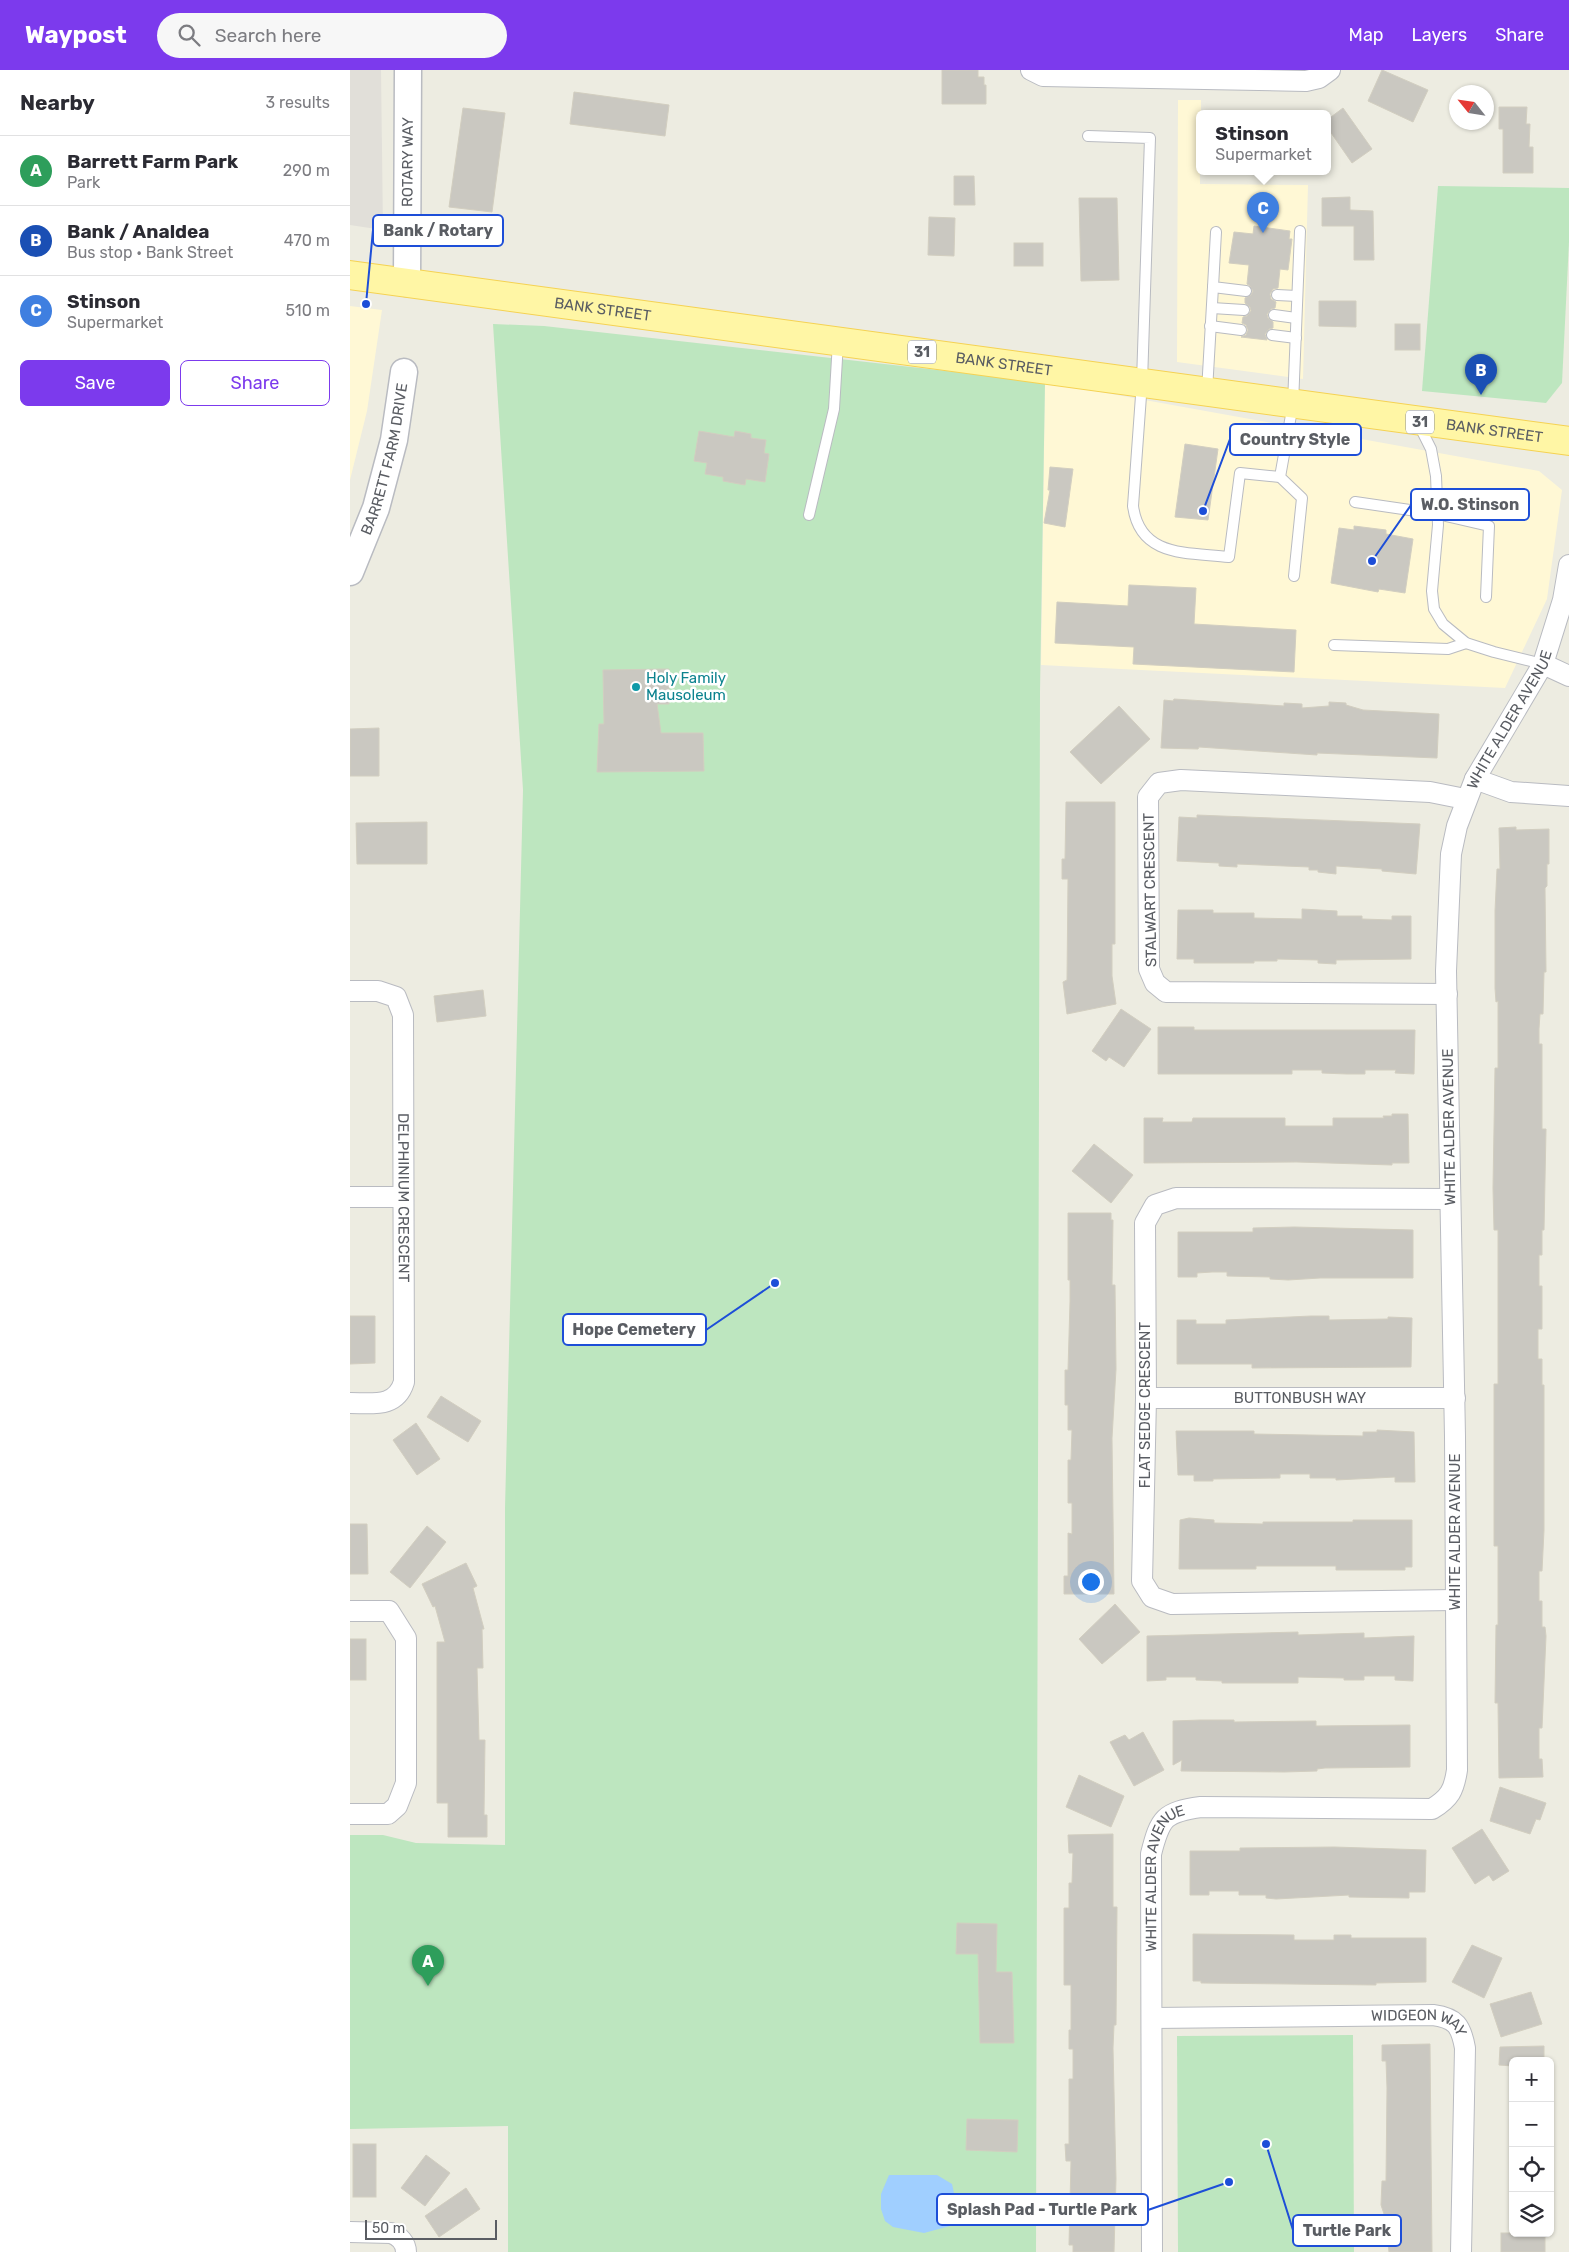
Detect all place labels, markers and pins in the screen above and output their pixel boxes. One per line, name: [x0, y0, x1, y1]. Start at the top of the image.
pin: C: [1247, 192, 1279, 233]
callout: Bank / Rotary: [373, 215, 503, 246]
pin: B: [1465, 354, 1497, 395]
callout: Country Style: [1230, 424, 1361, 455]
callout: W.O. Stinson: [1411, 489, 1529, 520]
place label: Holy Family Mausoleum: [646, 669, 726, 704]
marker: Holy Family Mausoleum: [630, 681, 642, 693]
callout: Hope Cemetery: [563, 1314, 706, 1345]
pin: A: [412, 1945, 444, 1986]
callout: Splash Pad - Turtle Park: [937, 2194, 1148, 2225]
callout: Turtle Park: [1293, 2215, 1401, 2246]

